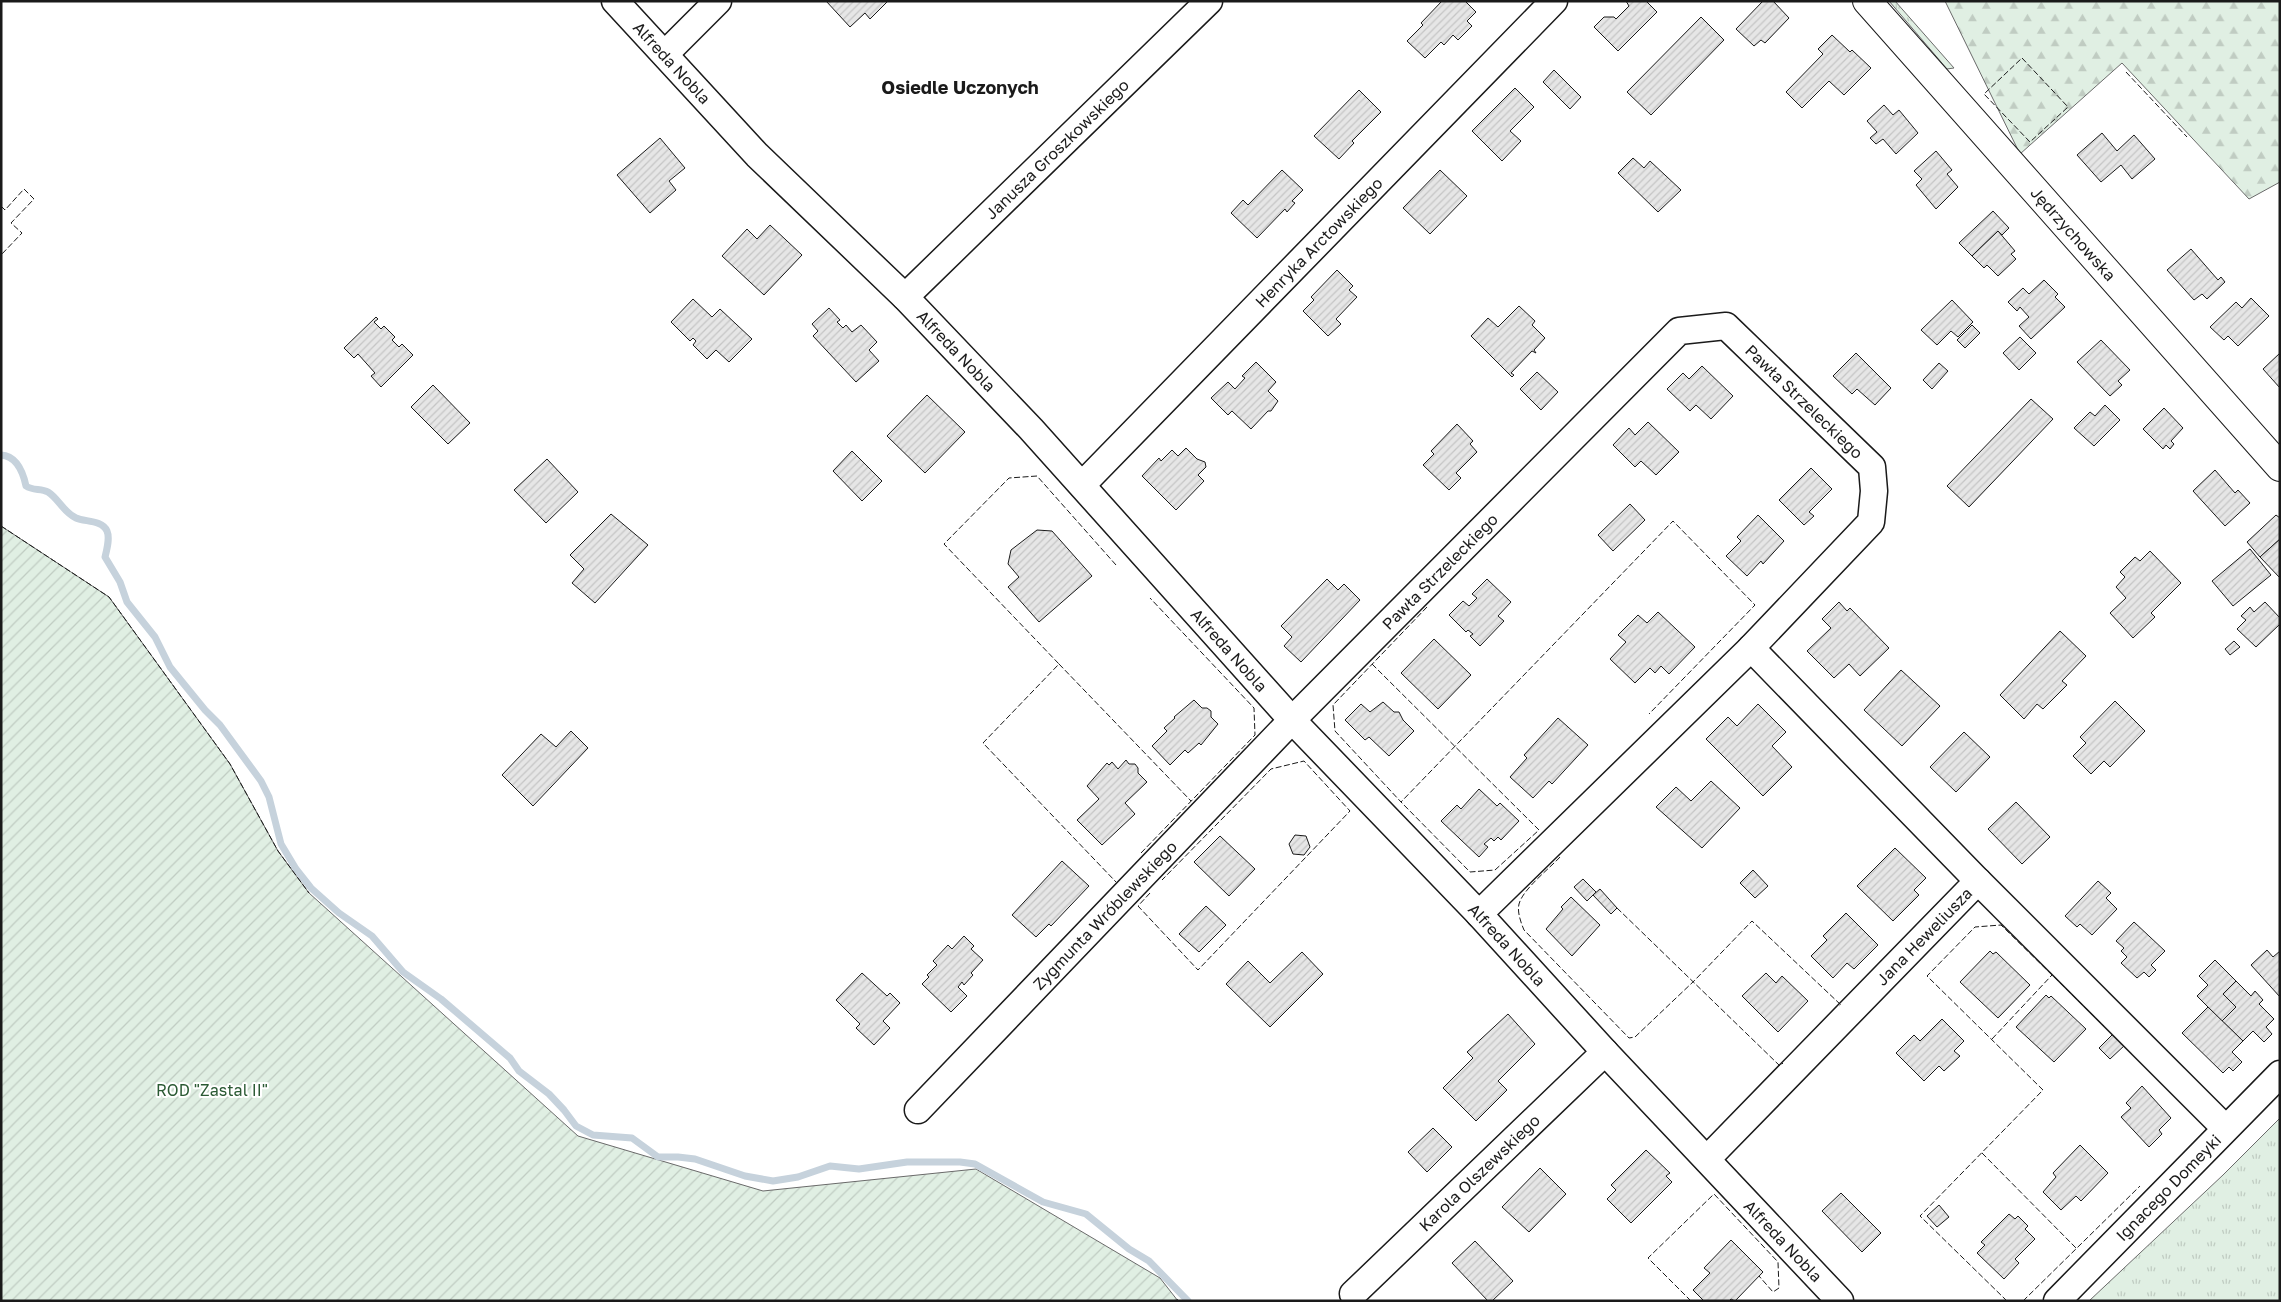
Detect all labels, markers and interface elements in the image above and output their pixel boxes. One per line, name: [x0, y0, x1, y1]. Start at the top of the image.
street label: Alfreda Nobla: [629, 17, 715, 108]
street label: Janusza Groszkowskiego: [981, 75, 1133, 223]
district label: Osiedle Uczonych: [881, 76, 1039, 98]
street label: Henryka Arctowskiego: [1251, 173, 1387, 312]
street label: Jędrzychowska: [2026, 183, 2120, 285]
street label: Alfreda Nobla: [913, 306, 1000, 396]
street label: Pawła Strzeleckiego: [1741, 340, 1867, 463]
street label: Pawła Strzeleckiego: [1378, 509, 1502, 634]
street label: Alfreda Nobla: [1187, 604, 1272, 696]
street label: Zygmunta Wróblewskiego: [1029, 836, 1181, 994]
street label: Jana Heweliusza: [1872, 883, 1976, 989]
street label: Alfreda Nobla: [1464, 899, 1550, 990]
park label: ROD "Zastal II": [156, 1080, 268, 1100]
street label: Karola Olszewskiego: [1415, 1110, 1544, 1235]
street label: Ignacego Domeyki: [2112, 1130, 2225, 1245]
street label: Alfreda Nobla: [1740, 1196, 1827, 1286]

